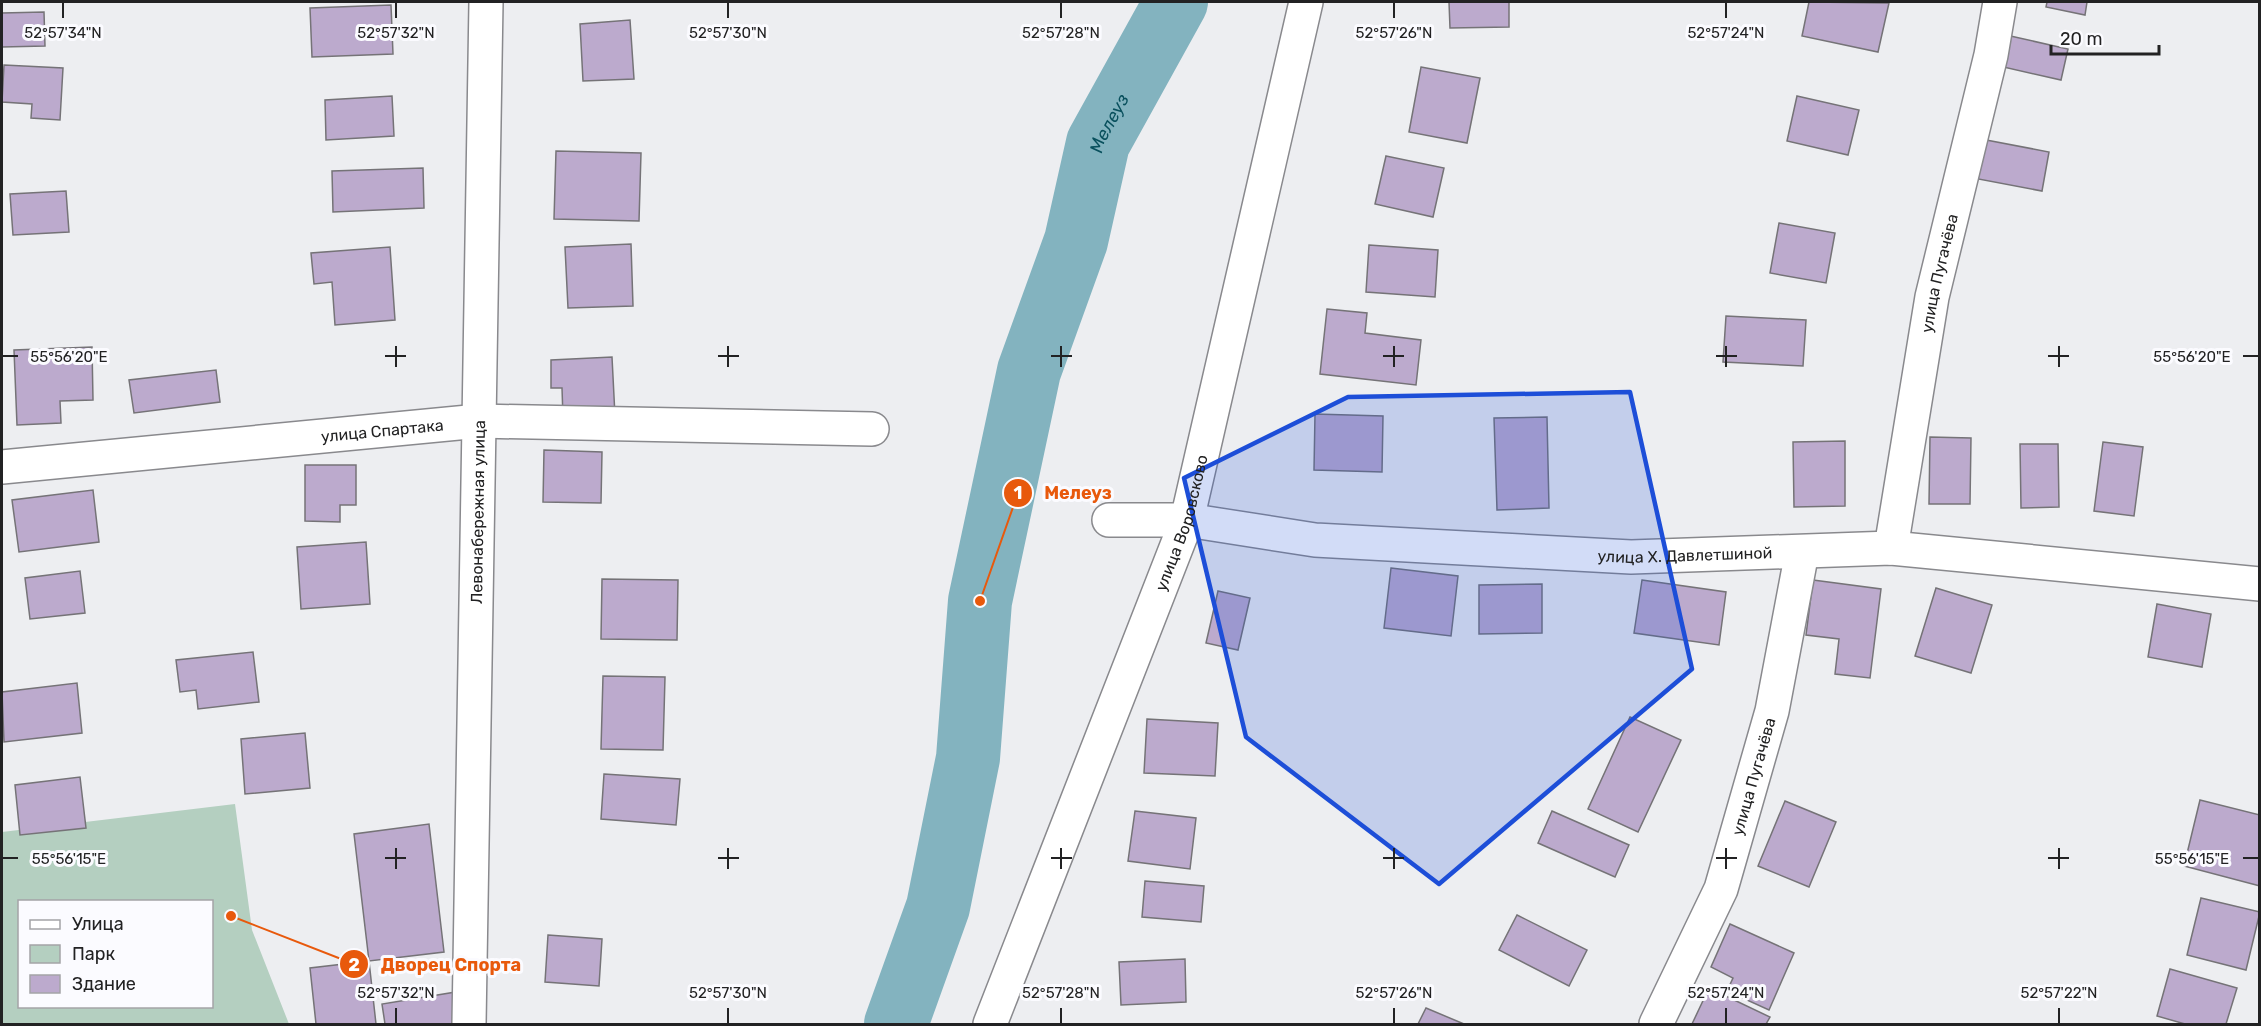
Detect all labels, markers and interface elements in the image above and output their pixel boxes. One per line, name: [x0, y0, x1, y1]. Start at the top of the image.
scale bar: [2051, 18, 2159, 56]
text: 52°57'34"N: [24, 24, 102, 42]
text: 52°57'32"N: [357, 24, 435, 42]
text: 52°57'30"N: [689, 24, 767, 42]
text: 52°57'28"N: [1022, 24, 1100, 42]
text: 52°57'26"N: [1356, 24, 1432, 42]
text: 52°57'24"N: [1687, 24, 1765, 42]
text: 20 m: [2060, 28, 2102, 50]
water label: Мелеуз: [1085, 90, 1134, 155]
street label: улица Пугачёва: [1917, 212, 1961, 334]
text: 55°56'20"E: [30, 348, 108, 366]
text: 55°56'20"E: [2153, 348, 2231, 366]
street label: улица Спартака: [320, 415, 444, 446]
street label: Левонабережная улица: [466, 420, 489, 604]
street label: улица Воровсково: [1151, 453, 1211, 593]
callout: Мелеуз: [1003, 475, 1124, 511]
text: 1: [1014, 482, 1022, 504]
text: Мелеуз: [1044, 482, 1112, 504]
street label: улица Х. Давлетшиной: [1597, 543, 1773, 567]
street label: улица Пугачёва: [1727, 715, 1779, 837]
text: 55°56'15"E: [32, 850, 106, 868]
text: 55°56'15"E: [2155, 850, 2229, 868]
legend: [18, 900, 213, 1008]
text: Улица: [72, 913, 124, 935]
text: Парк: [72, 943, 116, 965]
callout: Дворец Спорта: [339, 946, 533, 982]
text: 2: [348, 954, 360, 976]
text: Дворец Спорта: [381, 954, 521, 976]
text: Здание: [72, 973, 136, 995]
text: 52°57'32"N: [357, 984, 435, 1002]
text: 52°57'30"N: [689, 984, 767, 1002]
text: 52°57'28"N: [1022, 984, 1100, 1002]
text: 52°57'26"N: [1356, 984, 1432, 1002]
text: 52°57'24"N: [1687, 984, 1765, 1002]
text: 52°57'22"N: [2020, 984, 2098, 1002]

